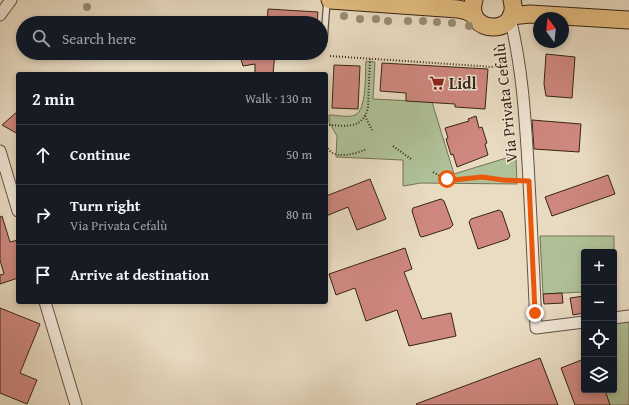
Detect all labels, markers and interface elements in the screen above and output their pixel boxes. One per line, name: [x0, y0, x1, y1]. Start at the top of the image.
north arrow: [533, 12, 569, 48]
search box: [16, 16, 328, 60]
icon: search: [30, 27, 52, 49]
text: Search here: [62, 28, 136, 49]
street label: Via Privata Cefalù: [487, 42, 523, 164]
place label: Lidl: [449, 71, 476, 95]
supermarket icon: Lidl: [428, 74, 446, 92]
text: 2 min: [32, 86, 74, 111]
text: Walk · 130 m: [245, 89, 312, 108]
icon: ahead: [32, 144, 54, 166]
text: Continue: [70, 144, 131, 165]
text: 50 m: [286, 145, 312, 164]
route start: [438, 170, 456, 188]
text: Turn right: [70, 195, 141, 216]
icon: right: [32, 204, 54, 226]
text: 80 m: [286, 205, 312, 224]
text: Via Privata Cefalù: [70, 216, 167, 235]
map controls: [581, 249, 617, 393]
button: +: [581, 249, 617, 285]
icon: arrive: [32, 264, 54, 286]
text: Arrive at destination: [70, 264, 209, 285]
button: −: [581, 285, 617, 321]
route end: [526, 304, 544, 322]
button: locate: [581, 321, 617, 357]
button: layers: [581, 357, 617, 393]

